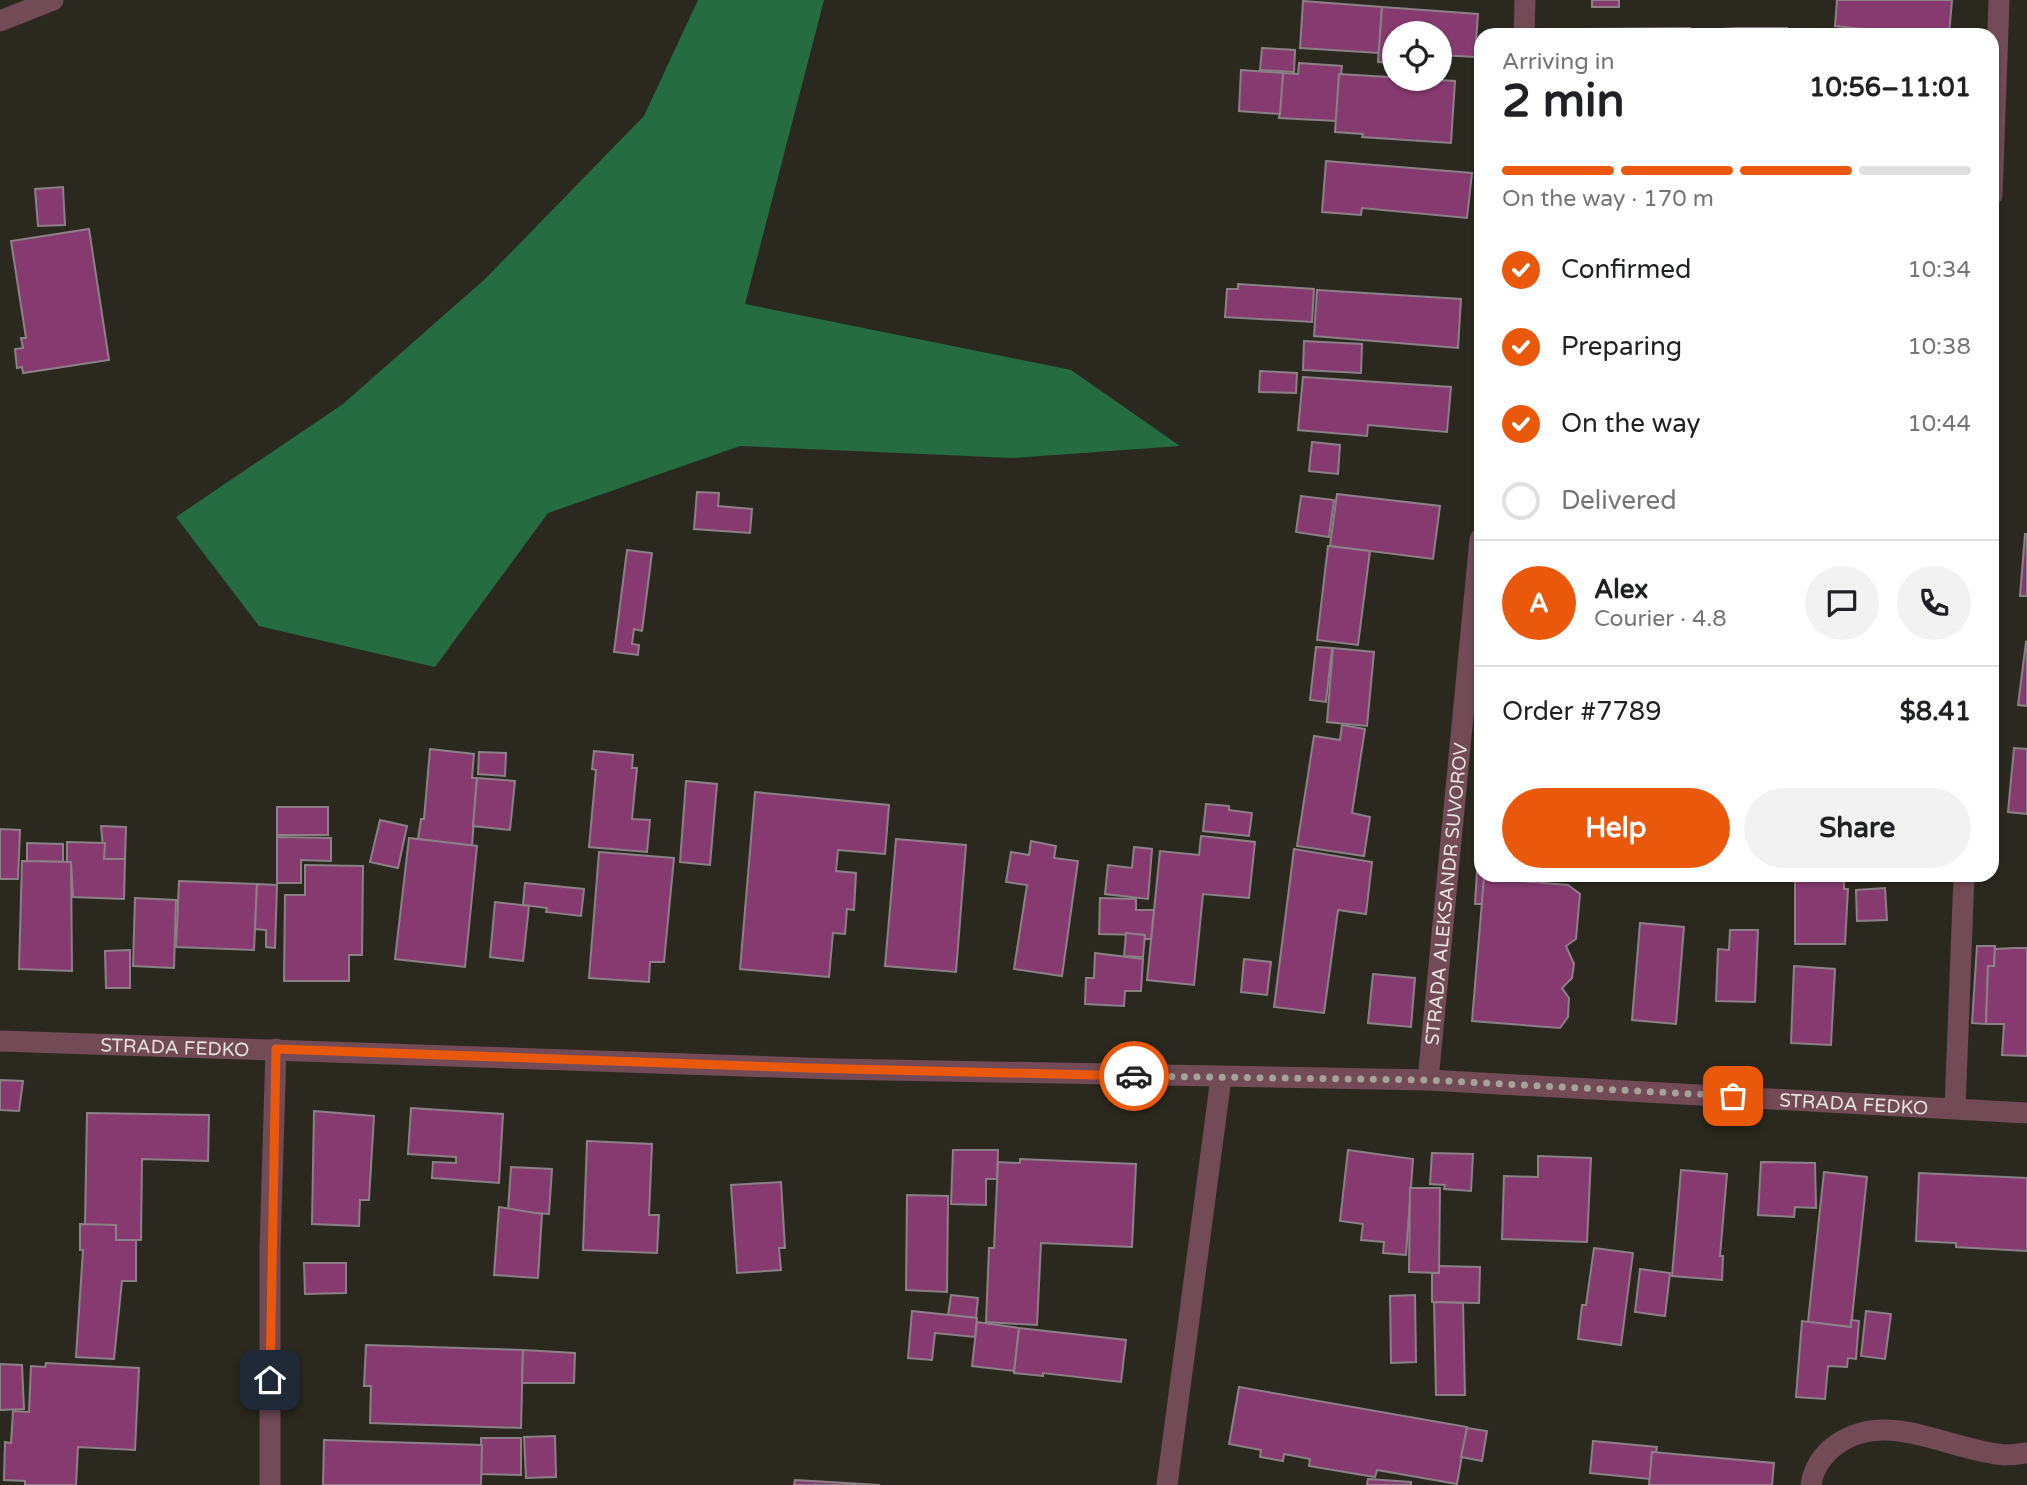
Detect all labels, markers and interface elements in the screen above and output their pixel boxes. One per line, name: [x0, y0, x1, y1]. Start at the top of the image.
map controls: [1382, 21, 1452, 91]
button: locate: [1382, 21, 1452, 91]
text: Arriving in: [1502, 48, 1615, 76]
text: 10:56–11:01: [1809, 72, 1971, 103]
text: 2 min: [1502, 74, 1625, 129]
text: On the way · 170 m: [1502, 185, 1714, 213]
icon: check: [1502, 251, 1540, 289]
text: Confirmed: [1561, 254, 1691, 285]
text: 10:34: [1907, 256, 1971, 284]
icon: check: [1502, 328, 1540, 366]
text: Preparing: [1561, 331, 1682, 362]
text: 10:38: [1907, 333, 1971, 361]
icon: check: [1502, 405, 1540, 443]
text: On the way: [1561, 408, 1701, 439]
text: 10:44: [1907, 410, 1971, 438]
text: Delivered: [1561, 485, 1677, 516]
button: chat: [1805, 566, 1879, 640]
button: phone: [1897, 566, 1971, 640]
text: Alex: [1594, 574, 1648, 605]
text: A: [1529, 588, 1549, 619]
text: Courier · 4.8: [1594, 605, 1727, 633]
text: Order #7789: [1502, 696, 1662, 727]
text: $8.41: [1900, 696, 1971, 727]
street label: STRADA ALEKSANDR SUVOROV: [1421, 742, 1472, 1046]
button: Help: [1502, 788, 1730, 868]
button: Share: [1744, 788, 1971, 868]
street label: STRADA FEDKO: [100, 1034, 250, 1061]
courier: [1099, 1041, 1169, 1111]
icon: car: [1115, 1057, 1153, 1095]
pin: [1703, 1066, 1763, 1126]
icon: bag: [1714, 1077, 1752, 1115]
street label: STRADA FEDKO: [1779, 1089, 1929, 1120]
pin: [240, 1350, 300, 1410]
icon: home: [251, 1361, 289, 1399]

